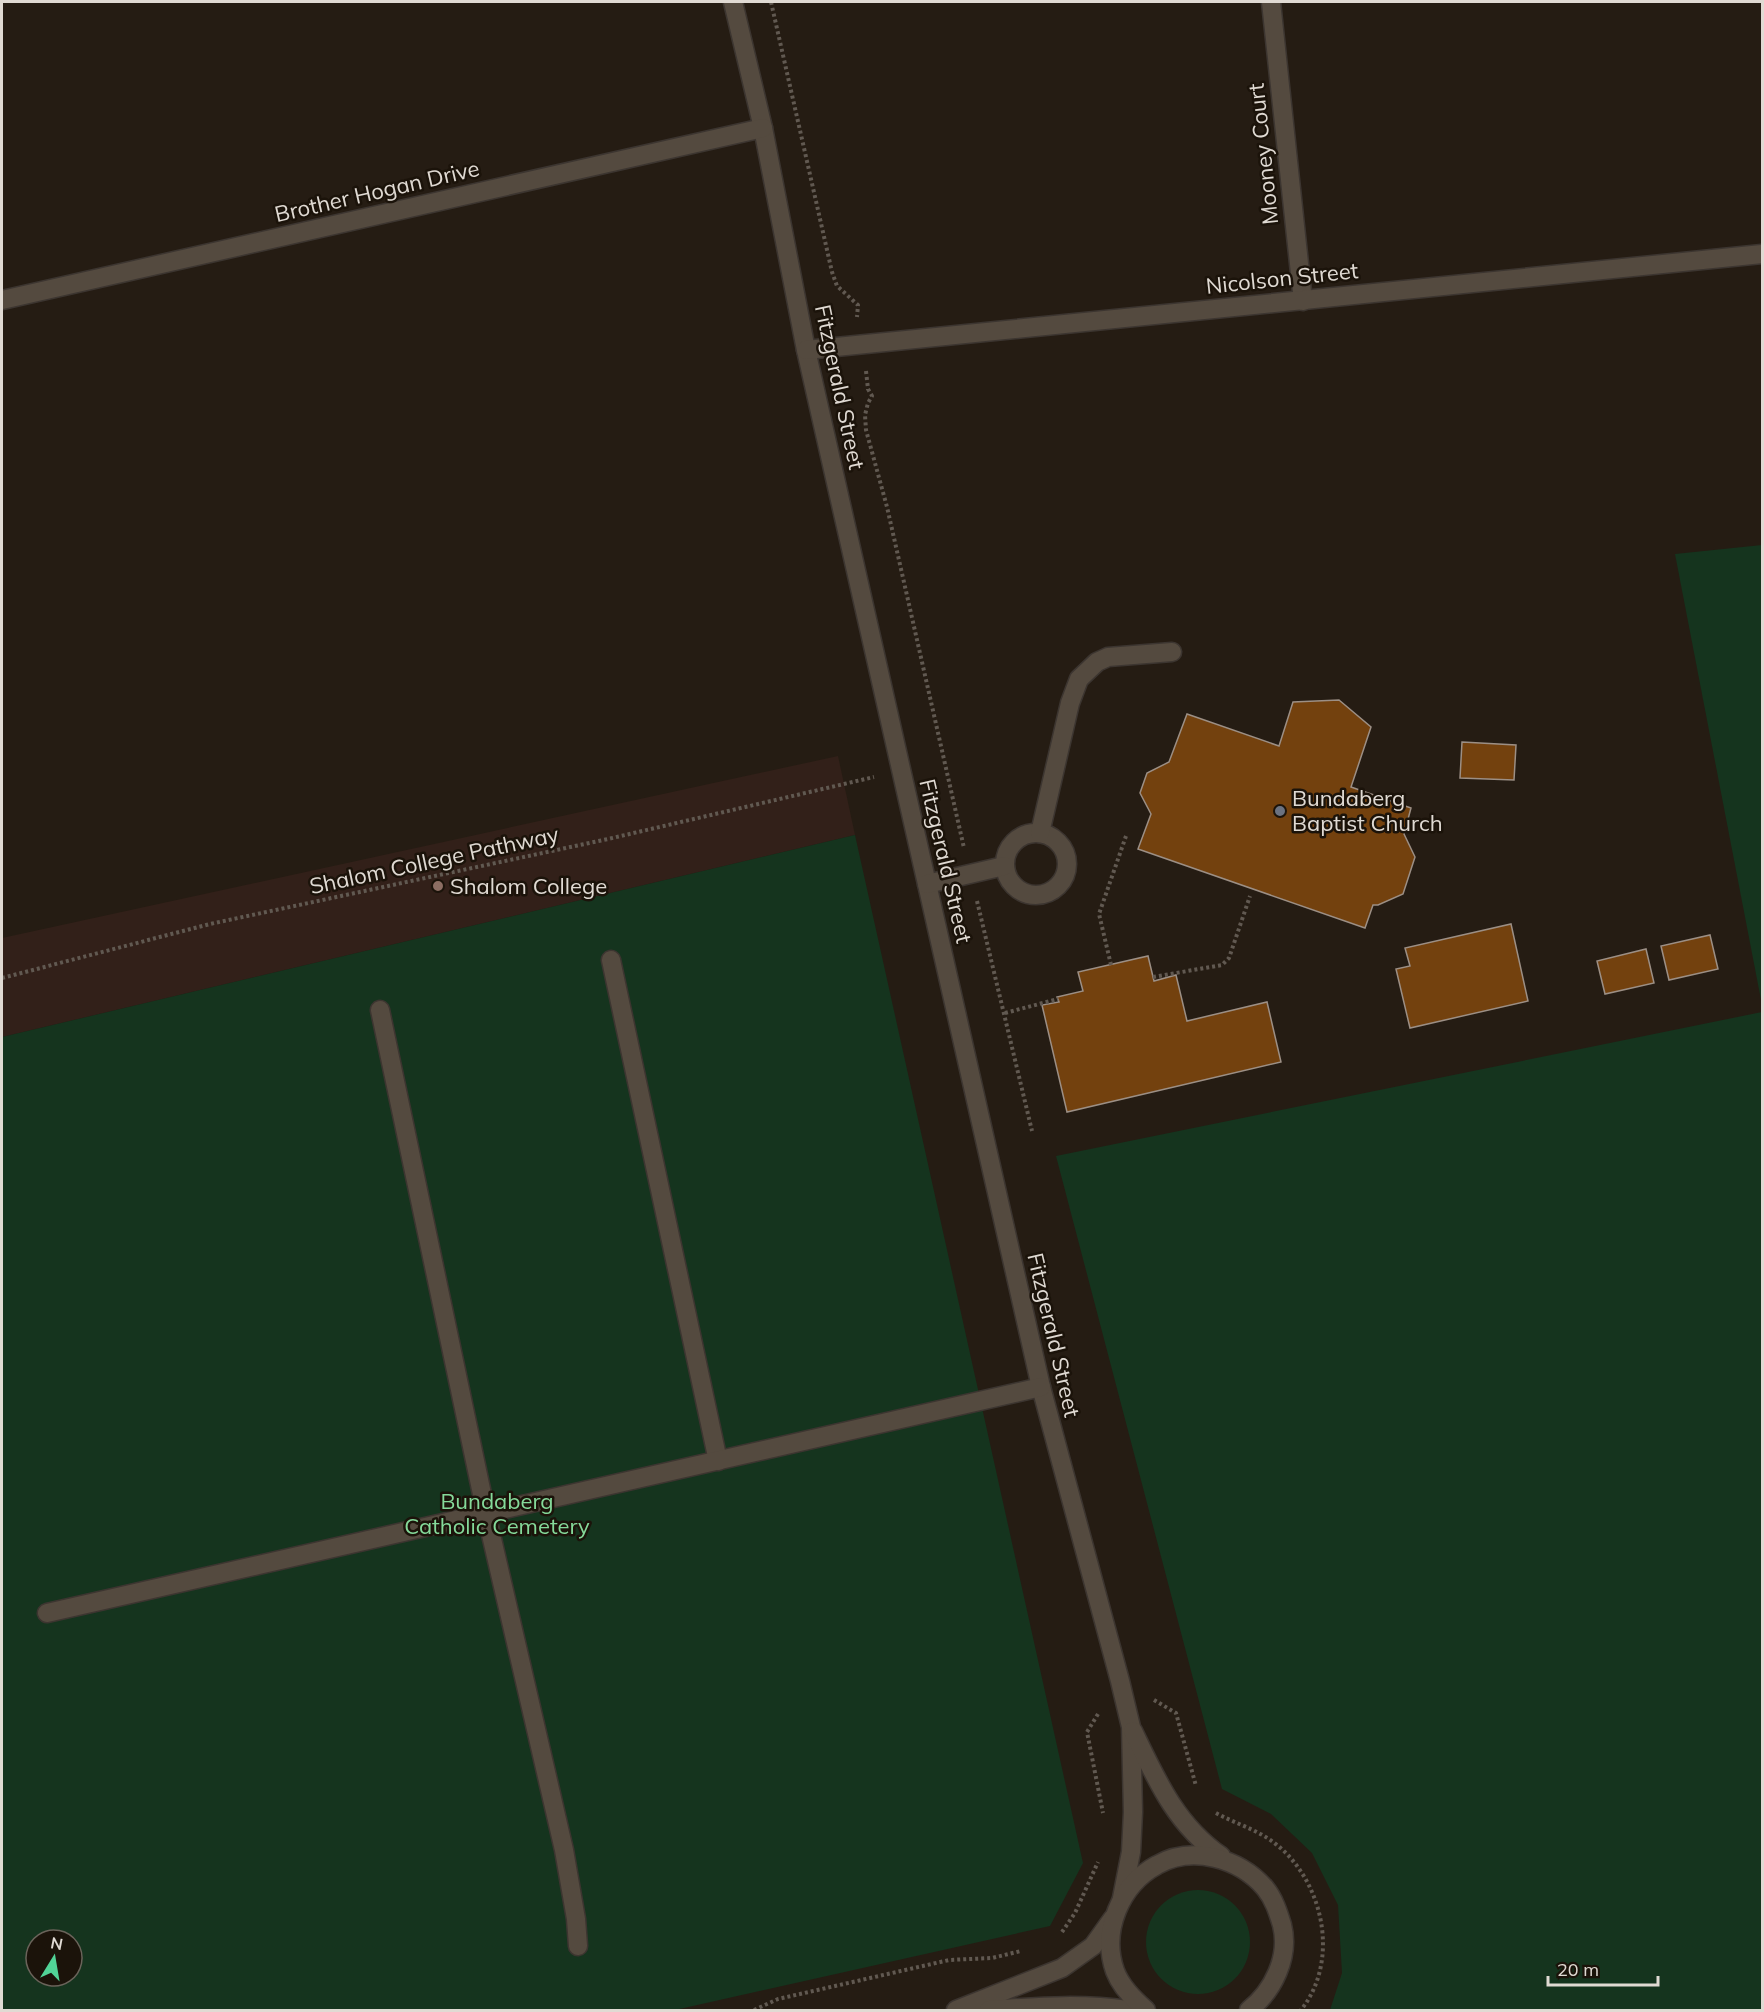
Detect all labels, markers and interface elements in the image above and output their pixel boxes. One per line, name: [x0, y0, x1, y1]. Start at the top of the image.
street label: Mooney Court: [1242, 82, 1284, 226]
street label: Brother Hogan Drive: [272, 154, 482, 228]
street label: Nicolson Street: [1204, 256, 1360, 300]
street label: Fitzgerald Street: [809, 302, 871, 472]
street label: Fitzgerald Street: [913, 776, 979, 946]
place label: Bundaberg Baptist Church: [1292, 784, 1443, 837]
marker: Bundaberg Baptist Church: [1273, 804, 1287, 818]
street label: Shalom College Pathway: [307, 821, 561, 899]
place label: Shalom College: [450, 873, 607, 899]
marker: Shalom College: [431, 879, 445, 893]
street label: Fitzgerald Street: [1021, 1250, 1087, 1420]
park label: Bundaberg Catholic Cemetery: [404, 1487, 590, 1540]
north arrow: [24, 1928, 84, 1988]
text: N: [49, 1932, 65, 1954]
scale bar: [1548, 1949, 1658, 1987]
text: 20 m: [1557, 1958, 1599, 1981]

